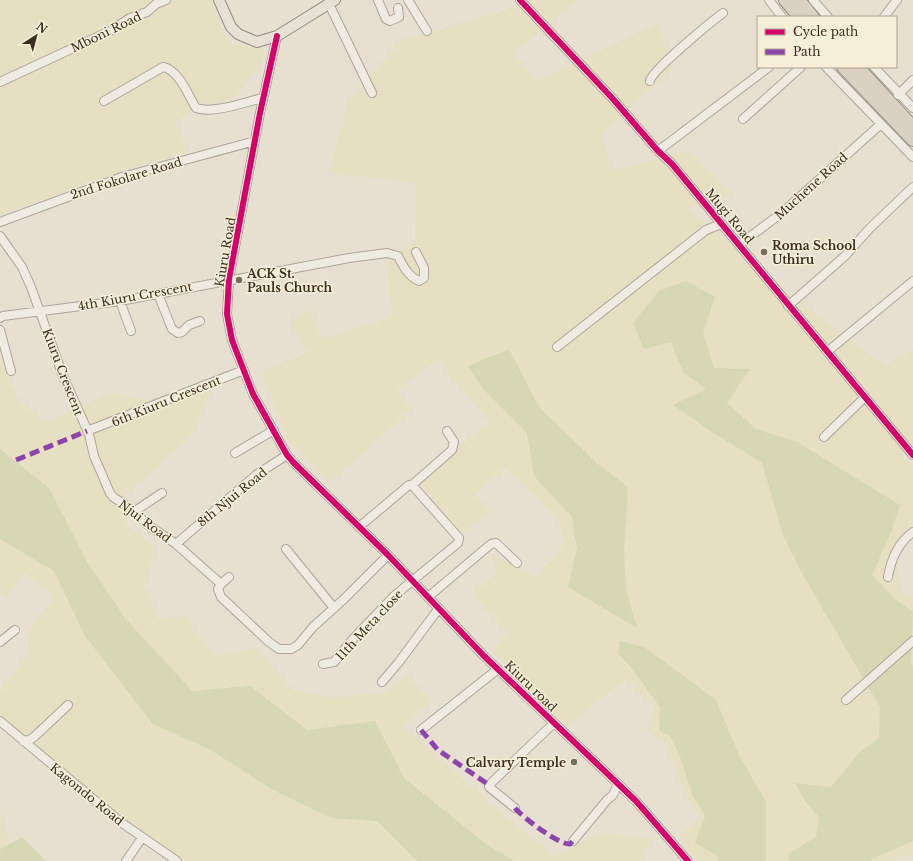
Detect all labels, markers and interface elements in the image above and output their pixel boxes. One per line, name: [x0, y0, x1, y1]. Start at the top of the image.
street label: Mboni Road: [68, 8, 144, 56]
north arrow: [16, 16, 56, 56]
legend: [757, 16, 897, 68]
text: N: [34, 19, 51, 37]
text: Cycle path: [793, 24, 858, 39]
text: Path: [793, 44, 821, 59]
street label: Muchene Road: [771, 149, 851, 223]
street label: 2nd Fokolare Road: [68, 154, 184, 202]
street label: Mugi Road: [703, 185, 757, 247]
street label: Kiuru Road: [211, 216, 239, 288]
place label: Roma School Uthiru: [772, 238, 857, 267]
marker: Roma School Uthiru: [759, 247, 769, 257]
place label: ACK St. Pauls Church: [246, 266, 333, 295]
marker: ACK St. Pauls Church: [234, 275, 244, 285]
street label: 4th Kiuru Crescent: [77, 278, 194, 313]
street label: Kiuru Crescent: [39, 326, 87, 418]
street label: 6th Kiuru Crescent: [109, 372, 223, 430]
street label: 8th Njui Road: [194, 464, 270, 530]
street label: Njui Road: [116, 496, 174, 546]
street label: 11th Meta close: [332, 586, 406, 664]
street label: Kiuru road: [502, 657, 560, 715]
place label: Calvary Temple: [466, 755, 566, 770]
marker: Calvary Temple: [569, 757, 579, 767]
street label: Kagondo Road: [47, 760, 127, 828]

